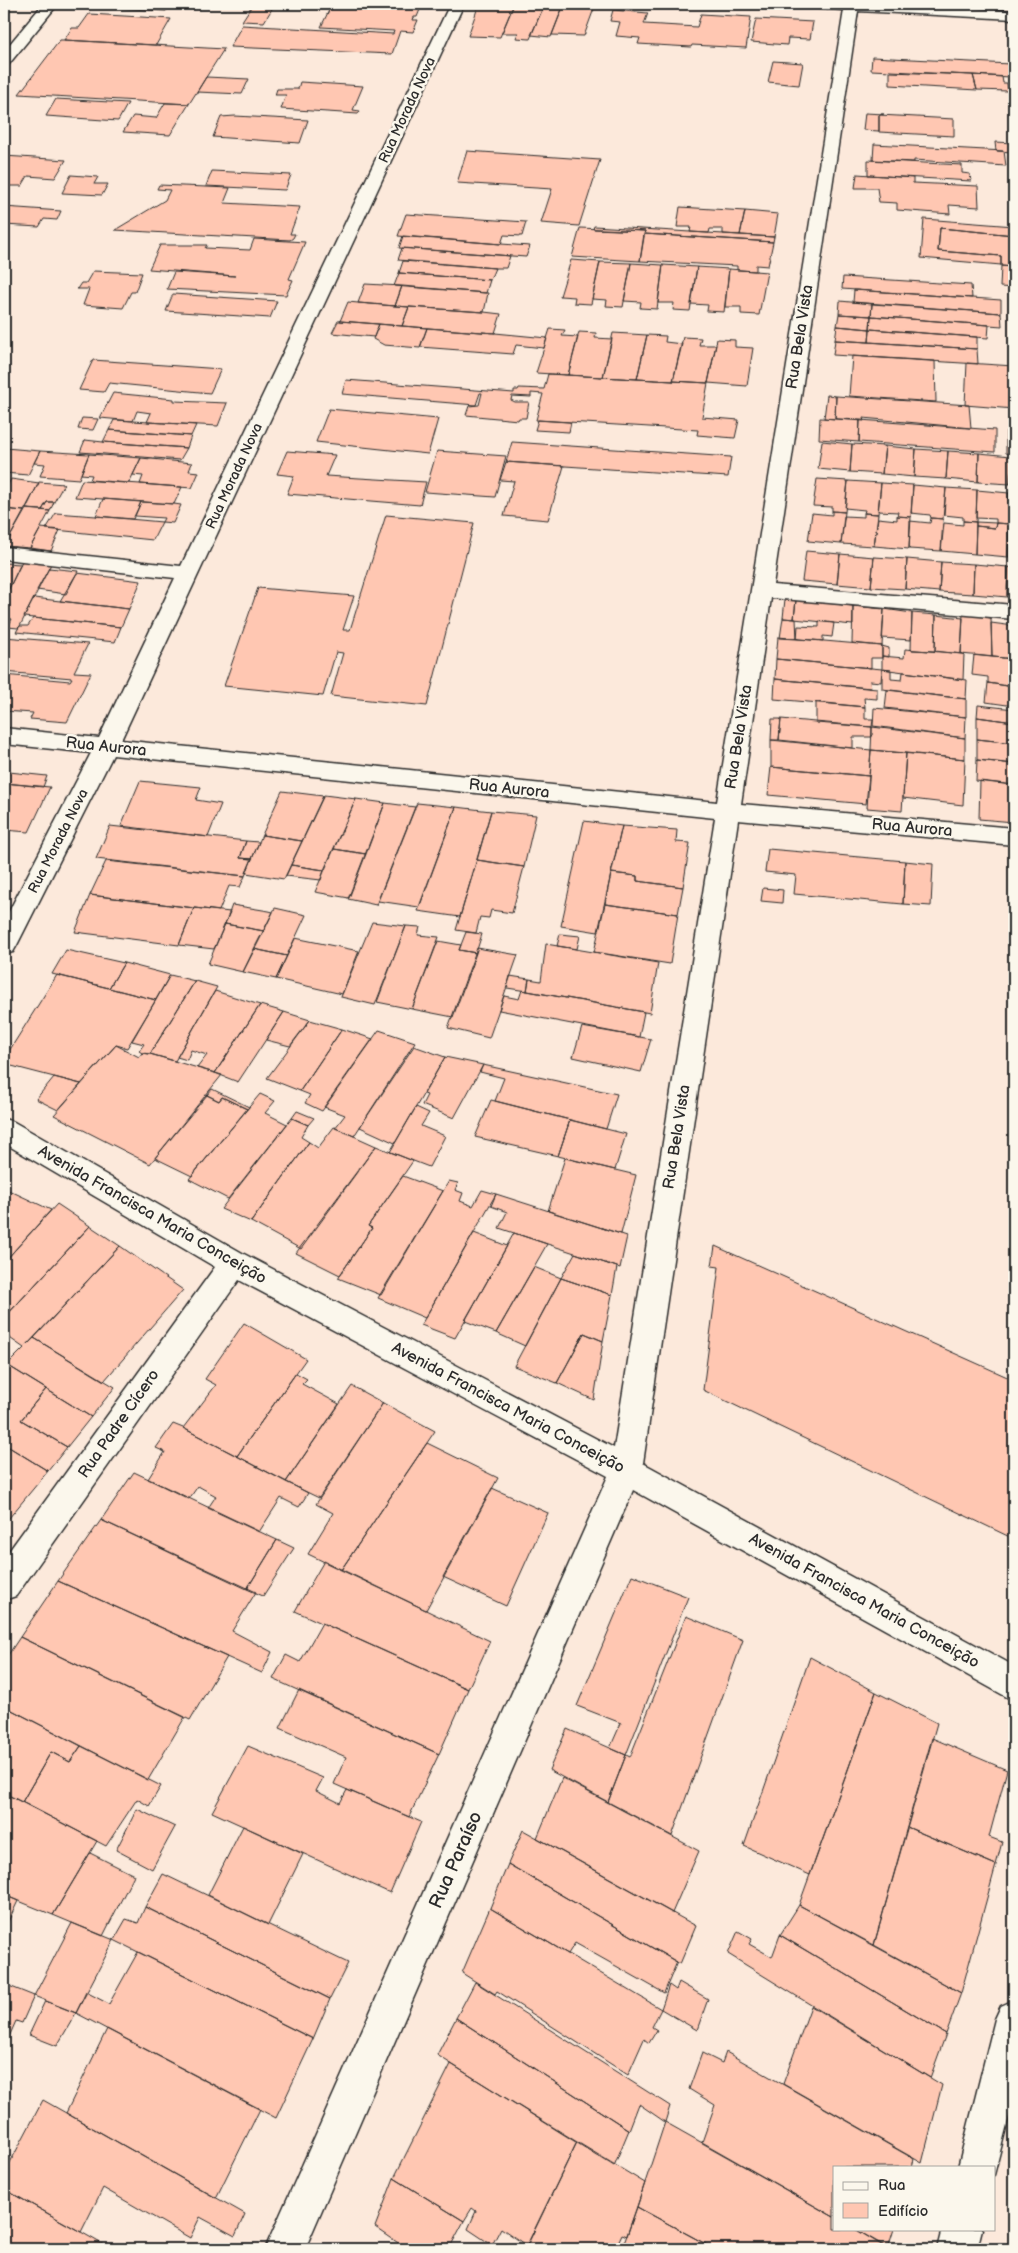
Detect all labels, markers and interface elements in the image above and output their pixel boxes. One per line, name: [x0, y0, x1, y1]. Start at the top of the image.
street label: Rua Morada Nova: [375, 54, 439, 166]
street label: Rua Bela Vista: [782, 283, 818, 391]
street label: Rua Morada Nova: [202, 420, 266, 532]
street label: Rua Bela Vista: [721, 683, 757, 791]
street label: Rua Aurora: [65, 733, 147, 761]
street label: Rua Aurora: [468, 775, 550, 803]
street label: Rua Morada Nova: [24, 786, 92, 896]
street label: Rua Aurora: [871, 815, 953, 841]
street label: Rua Bela Vista: [659, 1083, 695, 1191]
street label: Avenida Francisca Maria Conceição: [34, 1142, 270, 1288]
street label: Avenida Francisca Maria Conceição: [389, 1338, 627, 1478]
street label: Rua Padre Cícero: [74, 1366, 164, 1482]
street label: Avenida Francisca Maria Conceição: [745, 1530, 983, 1672]
street label: Rua Paraíso: [424, 1808, 488, 1912]
legend: [833, 2166, 996, 2230]
text: Rua: [878, 2176, 906, 2195]
text: Edifício: [878, 2202, 928, 2221]

